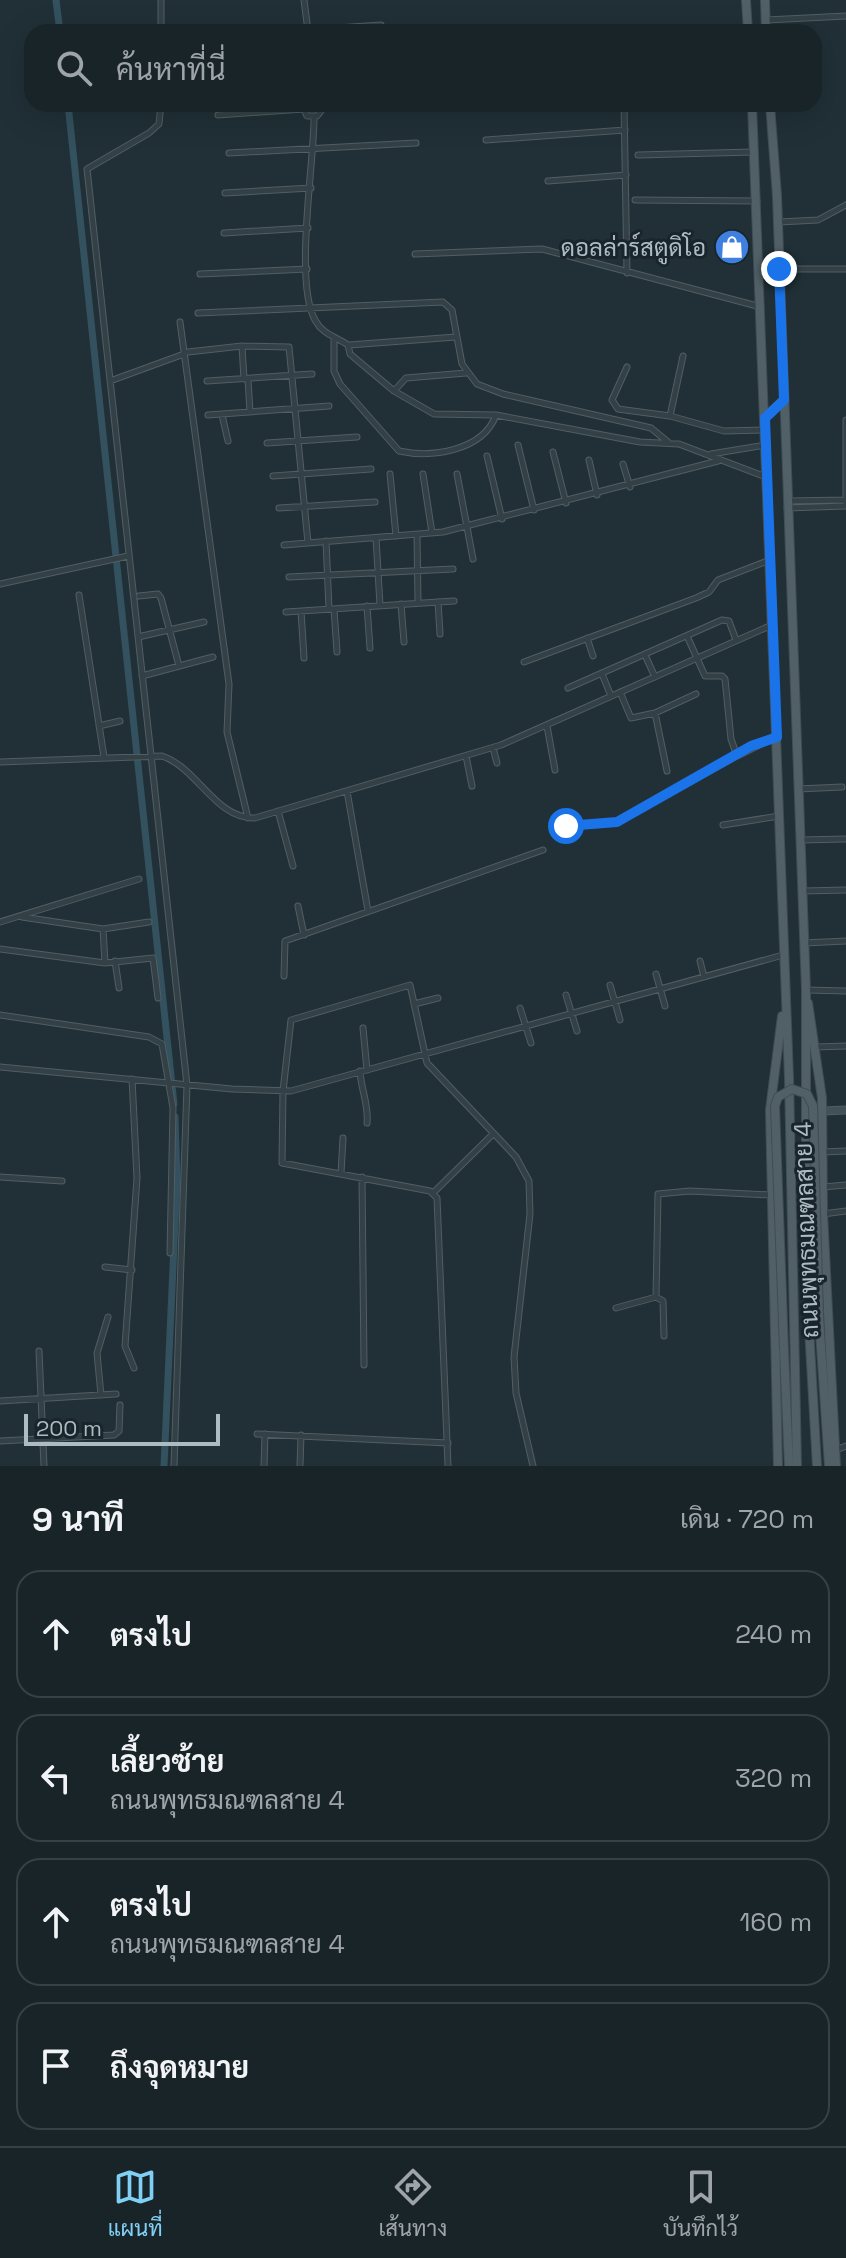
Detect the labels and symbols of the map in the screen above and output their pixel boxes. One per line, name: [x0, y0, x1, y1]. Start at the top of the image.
shop icon: ดอลล่าร์สตูดิโอ: [713, 228, 751, 266]
place label: ดอลล่าร์สตูดิโอ: [561, 232, 706, 265]
route end: [761, 251, 797, 287]
route start: [548, 808, 584, 844]
street label: ถนนพุทธมณฑลสาย 4: [787, 1121, 826, 1339]
scale bar: [24, 1410, 220, 1446]

